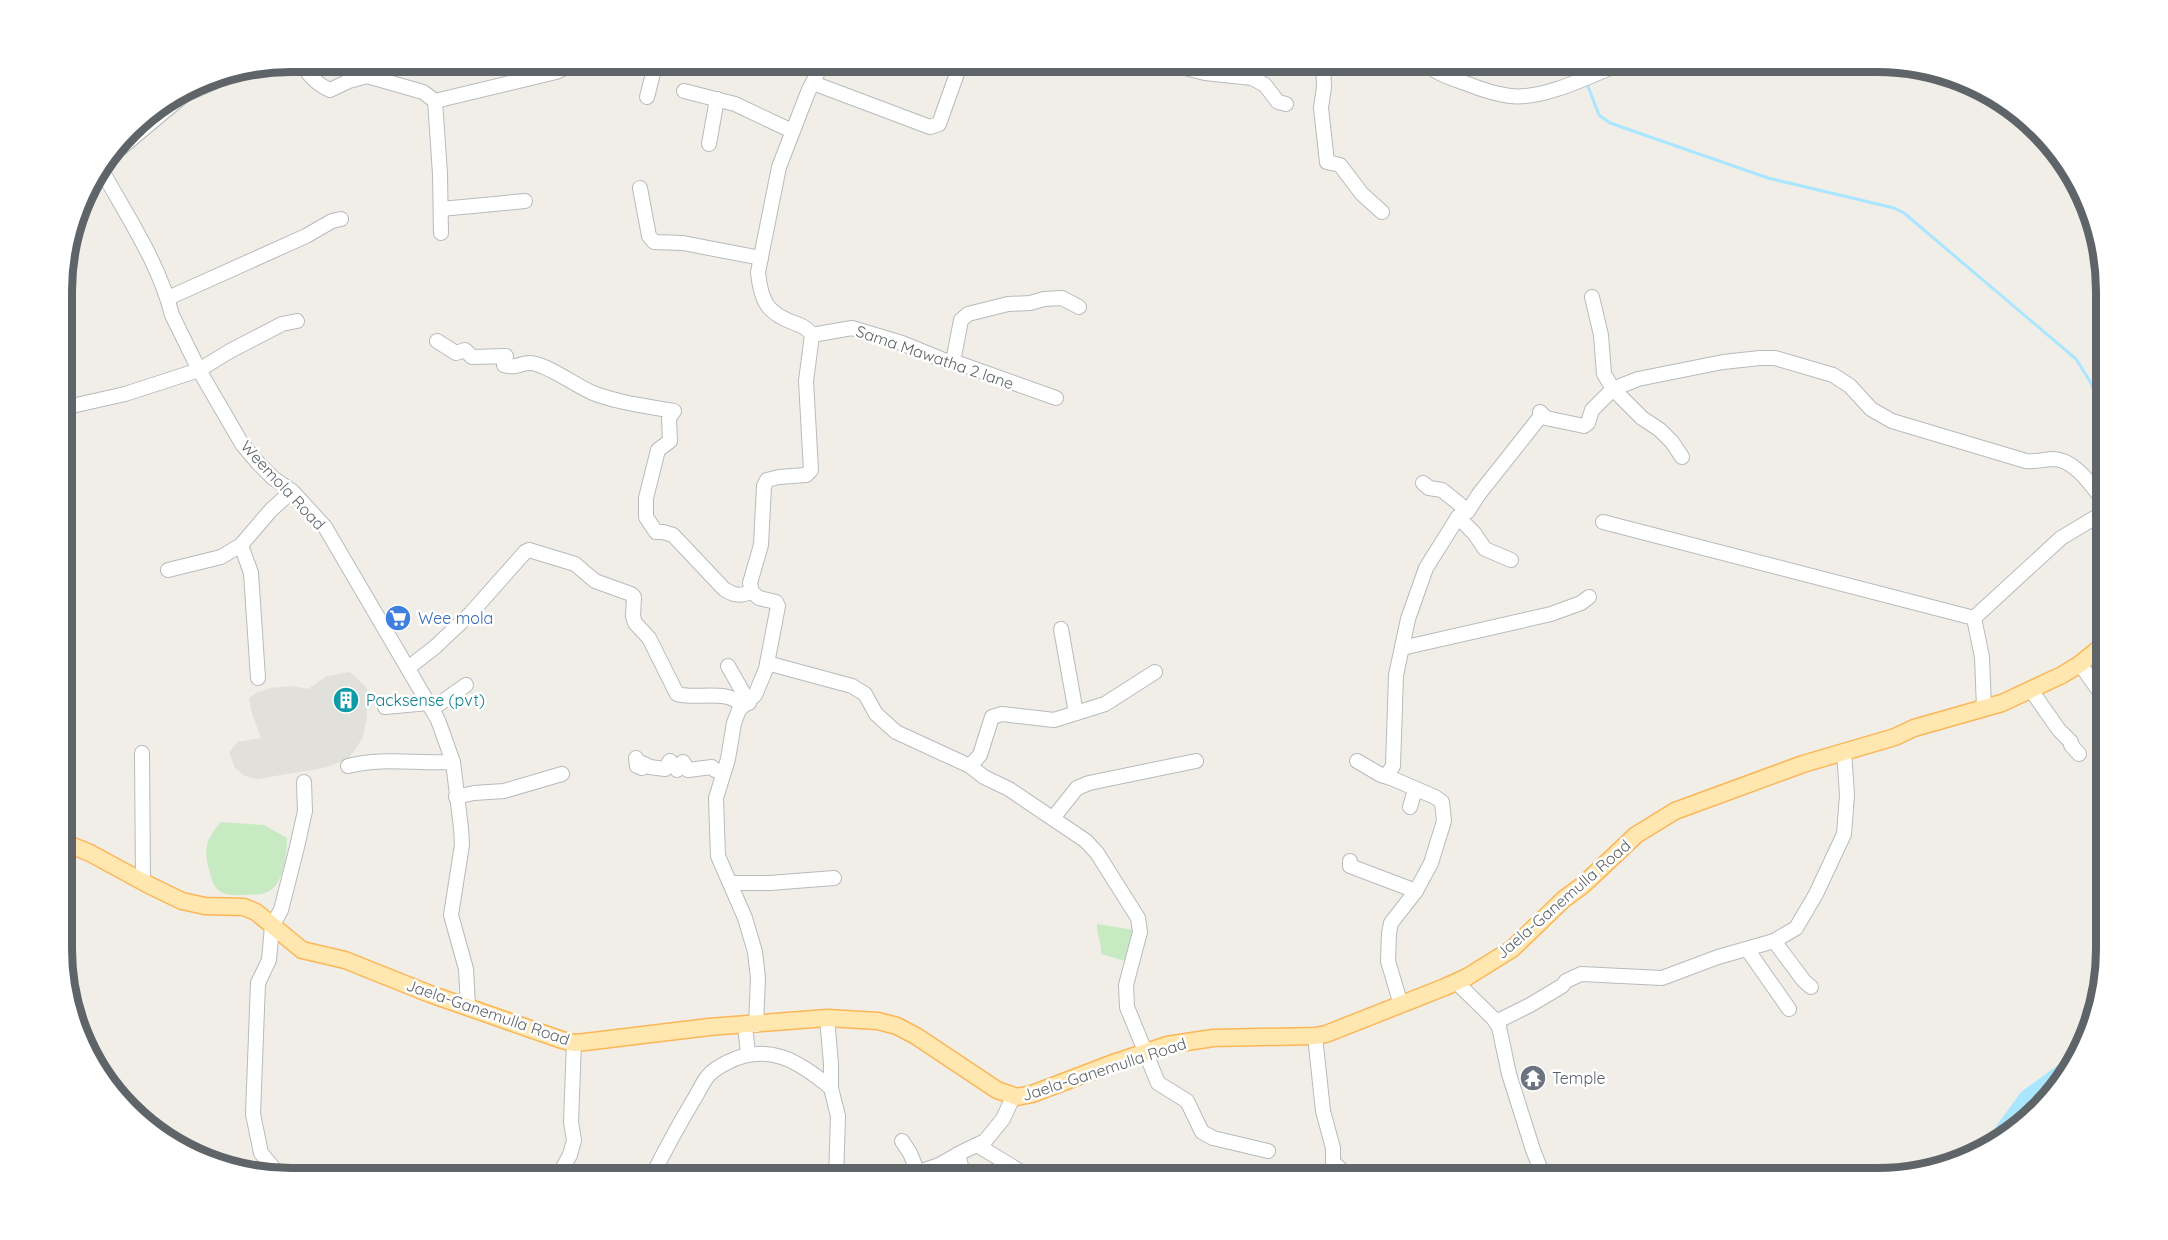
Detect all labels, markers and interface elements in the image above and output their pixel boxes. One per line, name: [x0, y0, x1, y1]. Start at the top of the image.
street label: Sama Mawatha 2 lane: [854, 321, 1016, 393]
street label: Weemola Road: [236, 436, 330, 534]
supermarket icon: Wee mola: [383, 603, 413, 633]
place label: Wee mola: [418, 608, 493, 628]
building icon: Packsense (pvt): [331, 685, 361, 715]
place label: Packsense (pvt): [366, 690, 485, 710]
street label: Jaela-Ganemulla Road: [1492, 835, 1634, 963]
street label: Jaela-Ganemulla Road: [404, 975, 572, 1049]
street label: Jaela-Ganemulla Road: [1019, 1033, 1189, 1105]
temple icon: Temple: [1518, 1063, 1548, 1093]
place label: Temple: [1552, 1068, 1606, 1088]

